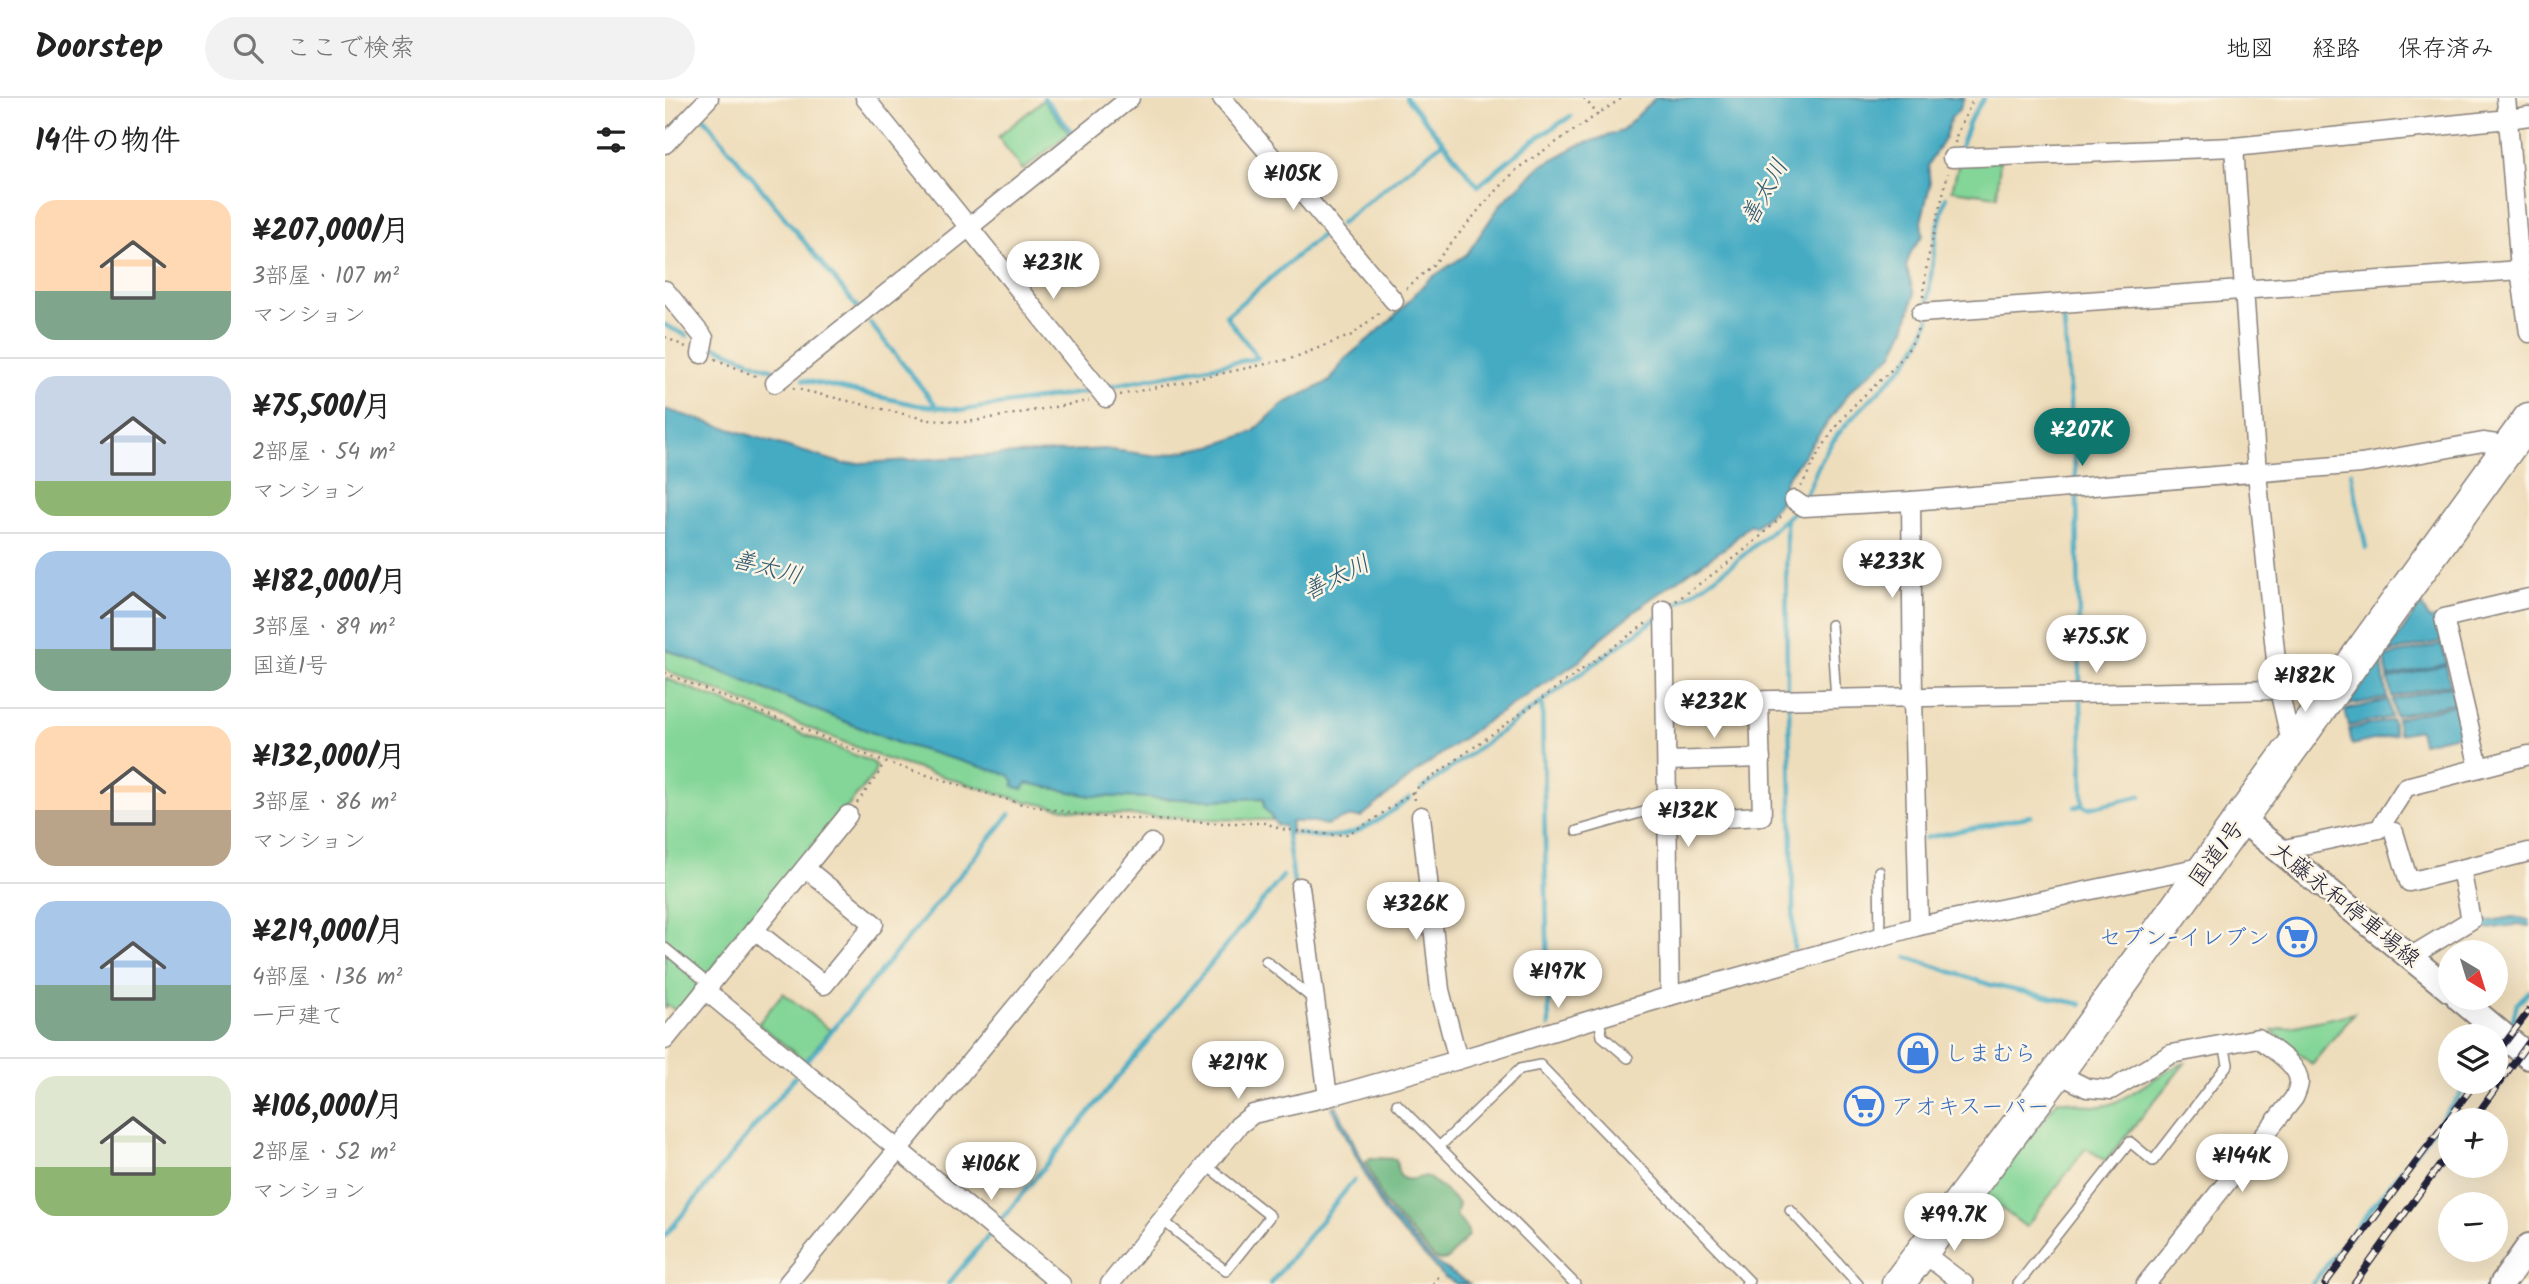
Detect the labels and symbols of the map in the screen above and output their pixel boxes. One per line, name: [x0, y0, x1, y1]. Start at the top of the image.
pin: ¥105K: [1244, 152, 1342, 212]
water label: 善太川: [1731, 152, 1800, 234]
pin: ¥231K: [1004, 242, 1102, 301]
pin: ¥207K: [2033, 408, 2131, 468]
water label: 善太川: [727, 540, 806, 597]
pin: ¥233K: [1843, 540, 1941, 600]
water label: 善太川: [1296, 545, 1378, 612]
pin: ¥75.5K: [2039, 616, 2153, 675]
pin: ¥182K: [2256, 654, 2354, 714]
pin: ¥232K: [1665, 680, 1763, 740]
pin: ¥132K: [1639, 790, 1737, 849]
street label: 国道1号: [2181, 813, 2255, 896]
street label: 大藤永和停車場線: [2262, 834, 2428, 977]
pin: ¥326K: [1367, 882, 1465, 942]
supermarket icon: セブン-イレブン: [2276, 916, 2318, 958]
place label: セブン-イレブン: [2098, 921, 2270, 957]
north arrow: [2438, 940, 2508, 1010]
pin: ¥197K: [1509, 950, 1607, 1010]
shop icon: しまむら: [1897, 1032, 1939, 1074]
place label: しまむら: [1945, 1037, 2037, 1073]
pin: ¥219K: [1189, 1042, 1287, 1101]
supermarket icon: アオキスーパー: [1843, 1085, 1885, 1127]
place label: アオキスーパー: [1891, 1090, 2050, 1126]
pin: ¥144K: [2193, 1134, 2291, 1194]
pin: ¥106K: [942, 1142, 1040, 1202]
pin: ¥99.7K: [1897, 1194, 2011, 1253]

